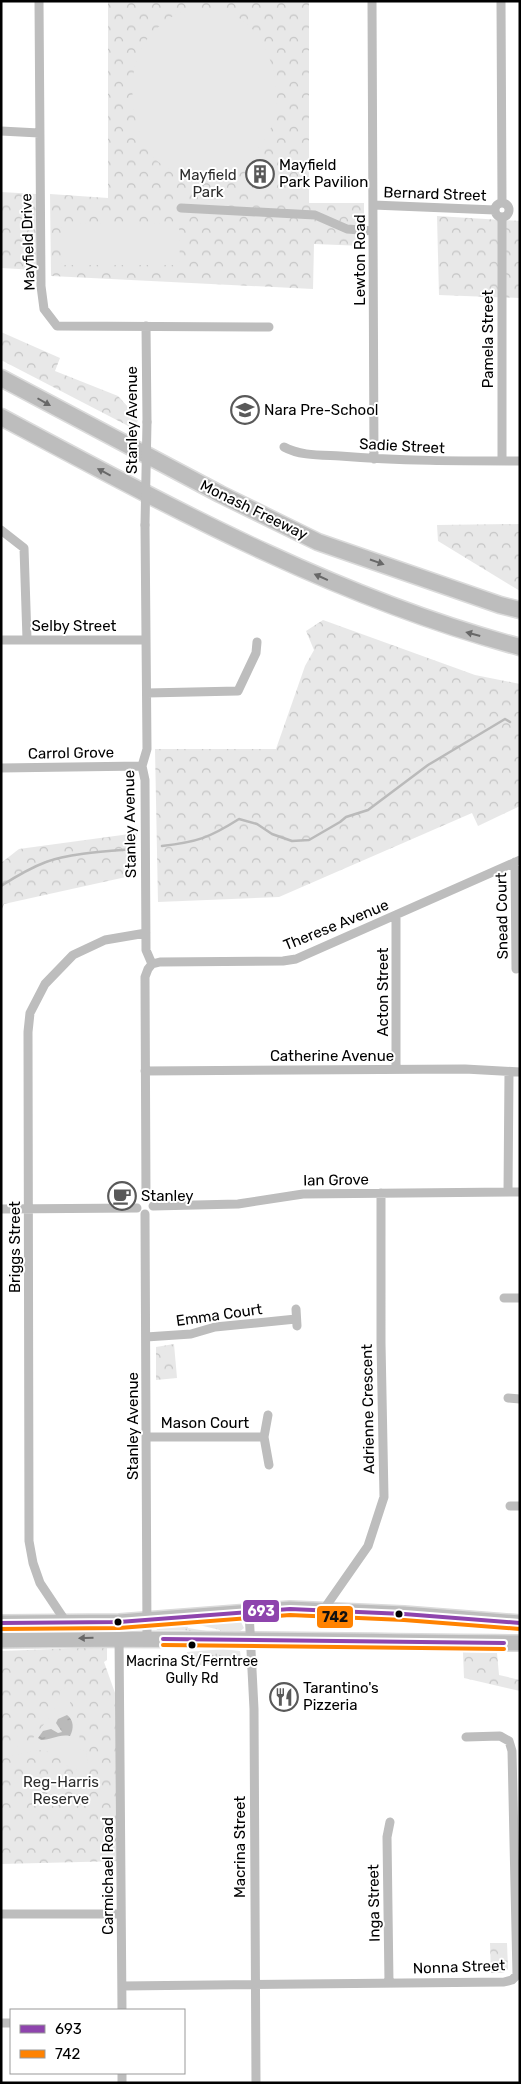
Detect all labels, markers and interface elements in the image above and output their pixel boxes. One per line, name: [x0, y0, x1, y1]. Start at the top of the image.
place label: Mayfield Park Pavilion: [279, 156, 368, 191]
building icon: Mayfield Park Pavilion: [245, 159, 275, 189]
park label: Mayfield Park: [179, 166, 237, 201]
street label: Bernard Street: [383, 183, 487, 205]
street label: Mayfield Drive: [17, 193, 39, 291]
street label: Lewton Road: [351, 214, 369, 306]
street label: Pamela Street: [479, 290, 497, 388]
street label: Stanley Avenue: [123, 366, 141, 474]
school or university icon: Nara Pre-School: [230, 395, 260, 425]
one-way arrow: [37, 397, 51, 406]
place label: Nara Pre-School: [264, 401, 378, 419]
street label: Sadie Street: [359, 435, 445, 457]
one-way arrow: [97, 468, 112, 476]
street label: Monash Freeway: [197, 476, 311, 544]
one-way arrow: [370, 559, 385, 566]
one-way arrow: [313, 573, 328, 582]
street label: Selby Street: [32, 617, 117, 635]
one-way arrow: [465, 630, 480, 638]
street label: Carrol Grove: [28, 743, 114, 763]
street label: Stanley Avenue: [120, 770, 140, 878]
street label: Snead Court: [492, 872, 512, 960]
street label: Therese Avenue: [281, 896, 391, 954]
street label: Acton Street: [374, 947, 392, 1036]
street label: Catherine Avenue: [270, 1047, 394, 1065]
street label: Ian Grove: [303, 1170, 369, 1190]
cafe icon: Stanley: [107, 1181, 137, 1211]
place label: Stanley: [141, 1187, 194, 1205]
street label: Briggs Street: [6, 1201, 24, 1293]
street label: Emma Court: [175, 1300, 263, 1330]
street label: Adrienne Crescent: [358, 1344, 378, 1474]
street label: Stanley Avenue: [124, 1372, 142, 1480]
street label: Mason Court: [161, 1414, 249, 1432]
line badge: 693: [242, 1599, 280, 1623]
text: 693: [247, 1603, 275, 1620]
line badge: 742: [316, 1605, 354, 1629]
text: 742: [322, 1609, 348, 1626]
unlabelled marker: [394, 1609, 404, 1619]
unlabelled marker: [113, 1617, 123, 1627]
one-way arrow: [78, 1634, 94, 1642]
marker: Macrina St/Ferntree Gully Rd: [187, 1640, 197, 1650]
place label: Macrina St/Ferntree Gully Rd: [126, 1653, 258, 1687]
place label: Tarantino's Pizzeria: [303, 1679, 379, 1714]
restaurant icon: Tarantino's Pizzeria: [269, 1682, 299, 1712]
park label: Reg-Harris Reserve: [23, 1773, 99, 1808]
street label: Macrina Street: [231, 1796, 249, 1898]
street label: Carmichael Road: [99, 1817, 117, 1935]
street label: Inga Street: [364, 1864, 384, 1942]
street label: Nonna Street: [412, 1956, 506, 1978]
legend: [10, 2009, 185, 2074]
text: 693: [55, 2020, 82, 2038]
text: 742: [55, 2045, 80, 2063]

